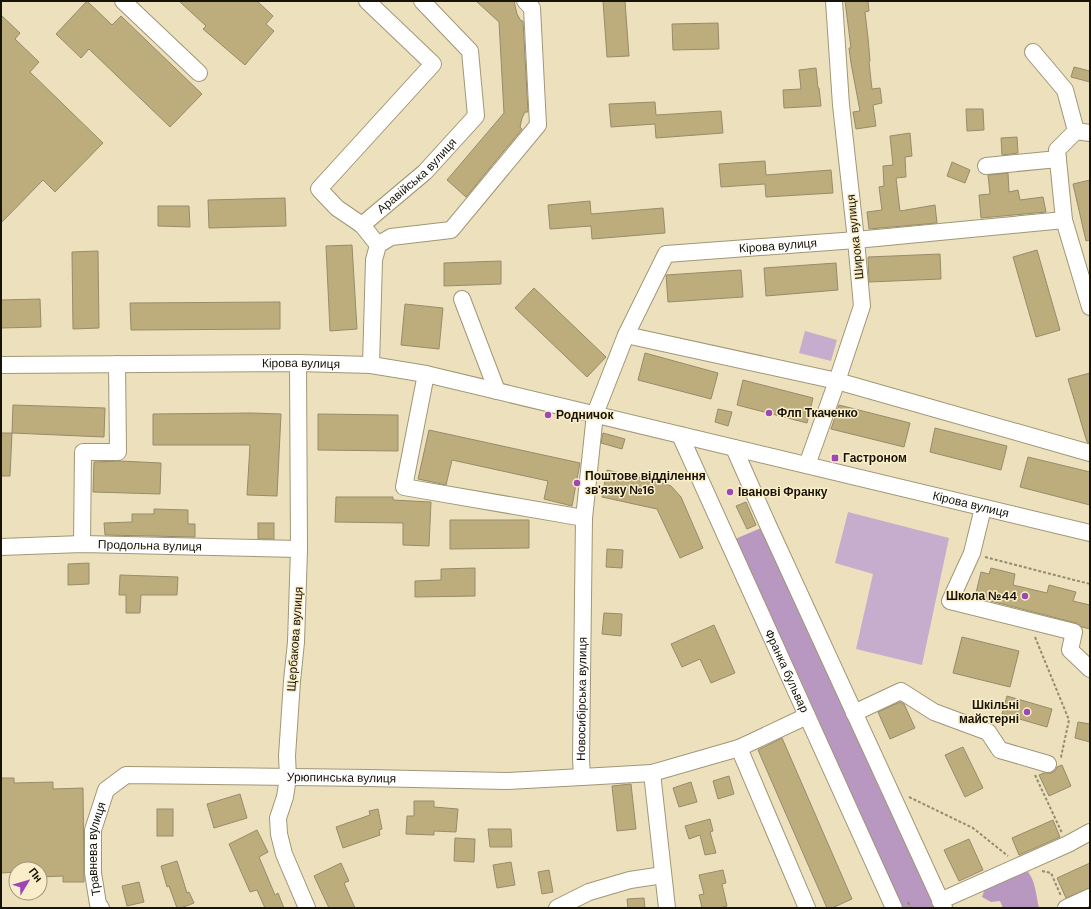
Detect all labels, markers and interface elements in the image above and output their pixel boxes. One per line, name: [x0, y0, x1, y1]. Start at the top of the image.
street label: Аравійська вулиця: [374, 135, 460, 217]
street label: Широка вулиця: [843, 194, 867, 280]
street label: Кірова вулиця: [738, 235, 817, 257]
street label: Кірова вулиця: [262, 355, 340, 372]
place label: Флп Ткаченко: [777, 405, 858, 421]
place label: Родничок: [556, 407, 614, 423]
marker: Флп Ткаченко: [764, 408, 774, 418]
marker: Родничок: [543, 410, 553, 420]
place label: Гастроном: [843, 450, 907, 466]
marker: Гастроном: [830, 453, 840, 463]
place label: Поштове відділення зв'язку №16: [585, 468, 706, 498]
marker: Поштове відділення зв'язку №16: [572, 478, 582, 488]
place label: Іванові Франку: [738, 484, 828, 500]
marker: Іванові Франку: [725, 487, 735, 497]
street label: Кірова вулиця: [931, 488, 1011, 521]
street label: Продольна вулиця: [98, 536, 202, 555]
street label: Щербакова вулиця: [283, 586, 307, 692]
place label: Школа №44: [946, 588, 1017, 604]
marker: Школа №44: [1020, 591, 1030, 601]
street label: Франка бульвар: [761, 627, 813, 715]
street label: Новосибірська вулиця: [573, 637, 591, 761]
place label: Шкільні майстерні: [959, 697, 1019, 727]
marker: Шкільні майстерні: [1022, 707, 1032, 717]
street label: Урюпинська вулиця: [287, 769, 396, 787]
street label: Травнева вулиця: [85, 800, 110, 897]
north arrow: [8, 861, 48, 901]
text: Пн: [26, 865, 46, 885]

